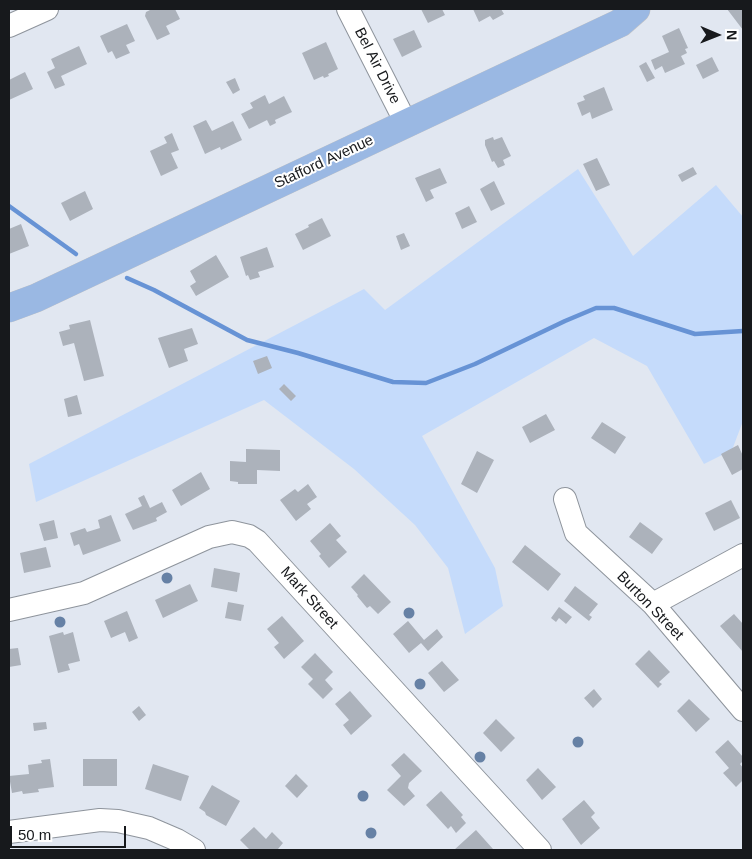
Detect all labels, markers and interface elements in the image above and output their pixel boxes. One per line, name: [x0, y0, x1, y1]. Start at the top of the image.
north arrow: [692, 10, 742, 60]
street label: Bel Air Drive: [350, 25, 404, 107]
text: N: [724, 30, 740, 40]
street label: Stafford Avenue: [272, 131, 376, 193]
street label: Mark Street: [276, 563, 342, 633]
street label: Burton Street: [613, 568, 687, 644]
scale bar: [12, 816, 129, 848]
text: 50 m: [18, 826, 51, 843]

